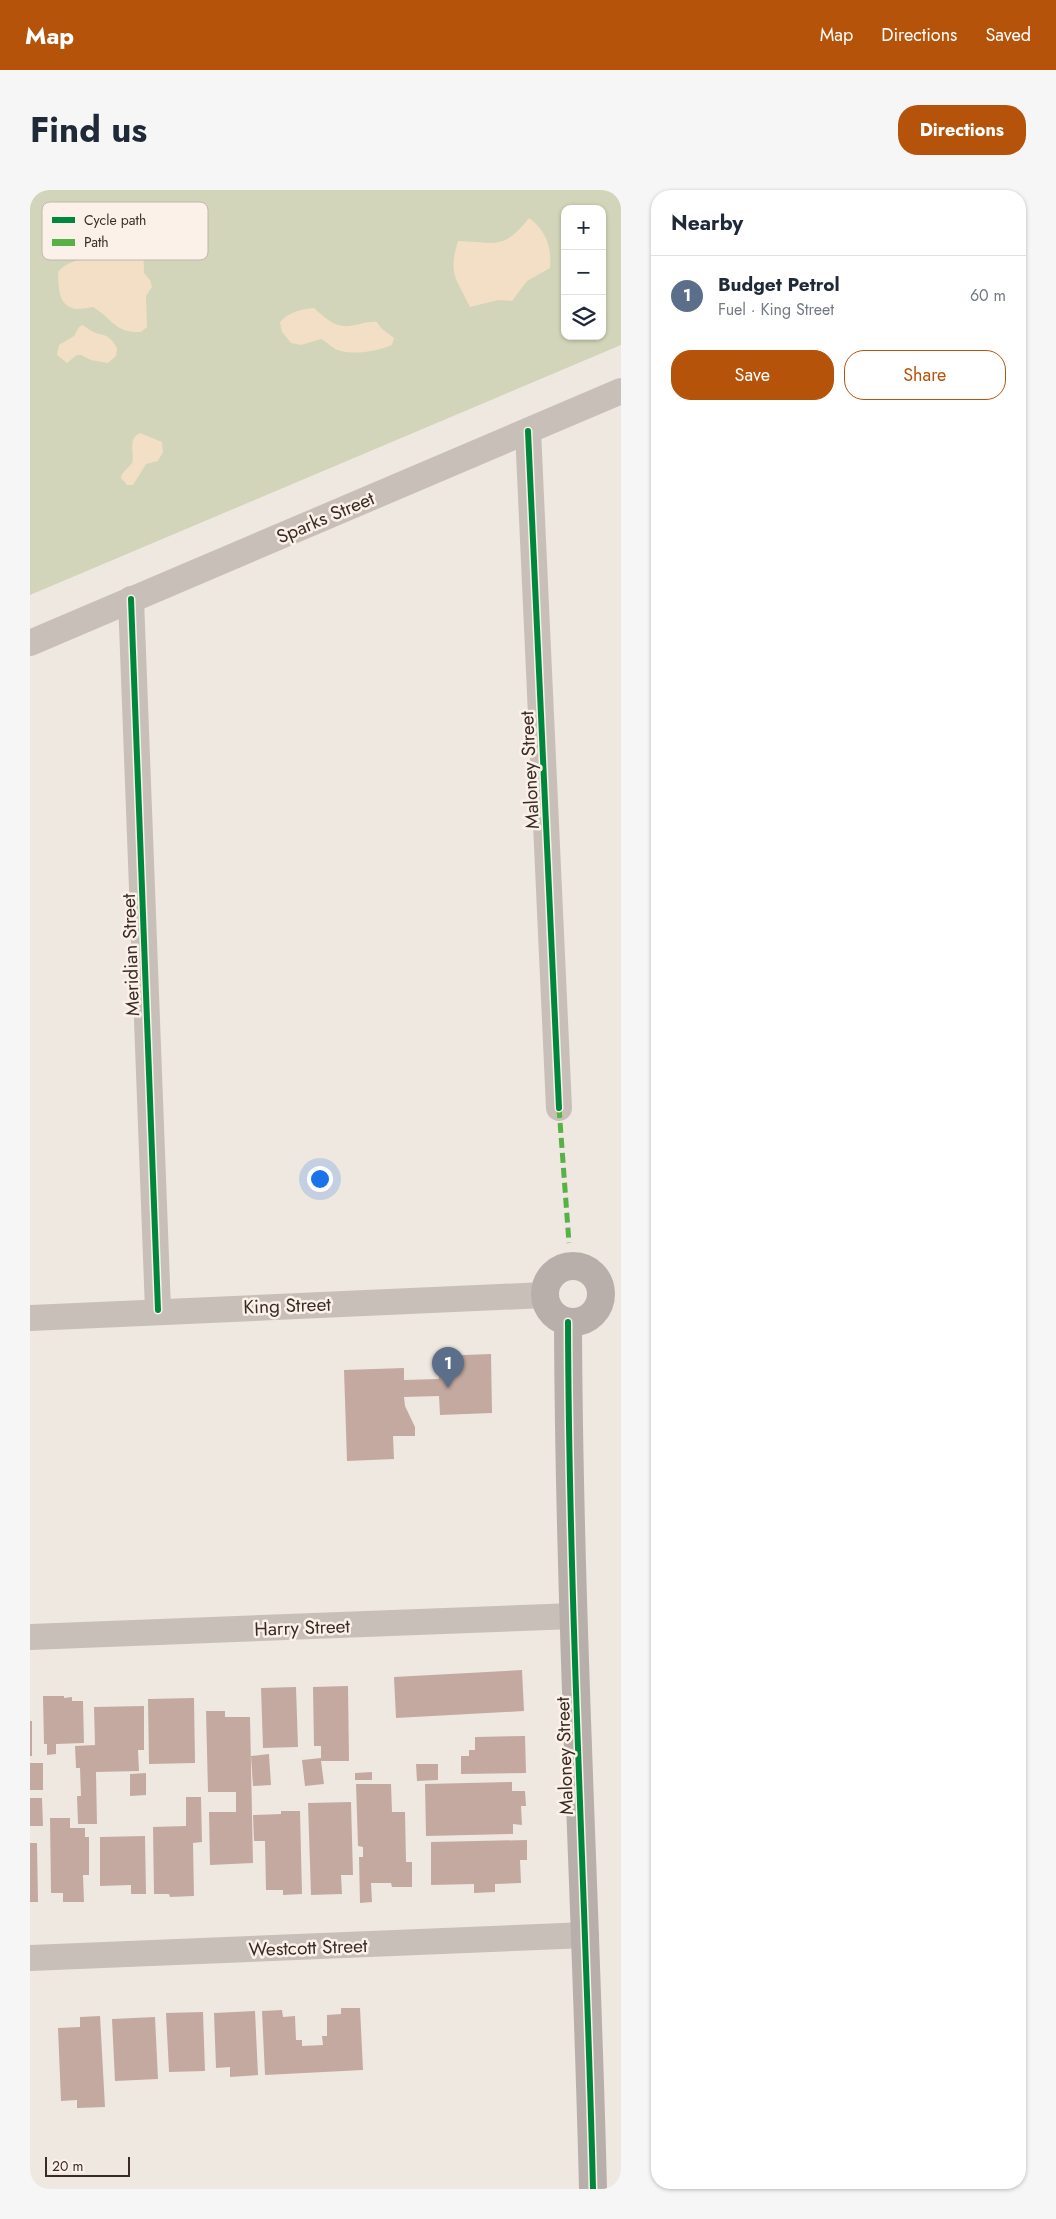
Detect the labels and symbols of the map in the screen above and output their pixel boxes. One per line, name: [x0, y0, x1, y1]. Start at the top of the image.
legend: [42, 202, 208, 260]
text: Cycle path: [84, 210, 146, 230]
text: Path: [84, 232, 109, 252]
street label: Sparks Street: [272, 485, 379, 550]
street label: Maloney Street: [513, 710, 546, 830]
street label: Meridian Street: [115, 893, 146, 1017]
your location: [307, 1166, 333, 1192]
street label: King Street: [243, 1290, 332, 1321]
pin: 1: [432, 1347, 464, 1388]
street label: Harry Street: [254, 1612, 351, 1643]
street label: Maloney Street: [549, 1696, 580, 1815]
street label: Westcott Street: [248, 1932, 368, 1963]
scale bar: [45, 2154, 130, 2177]

